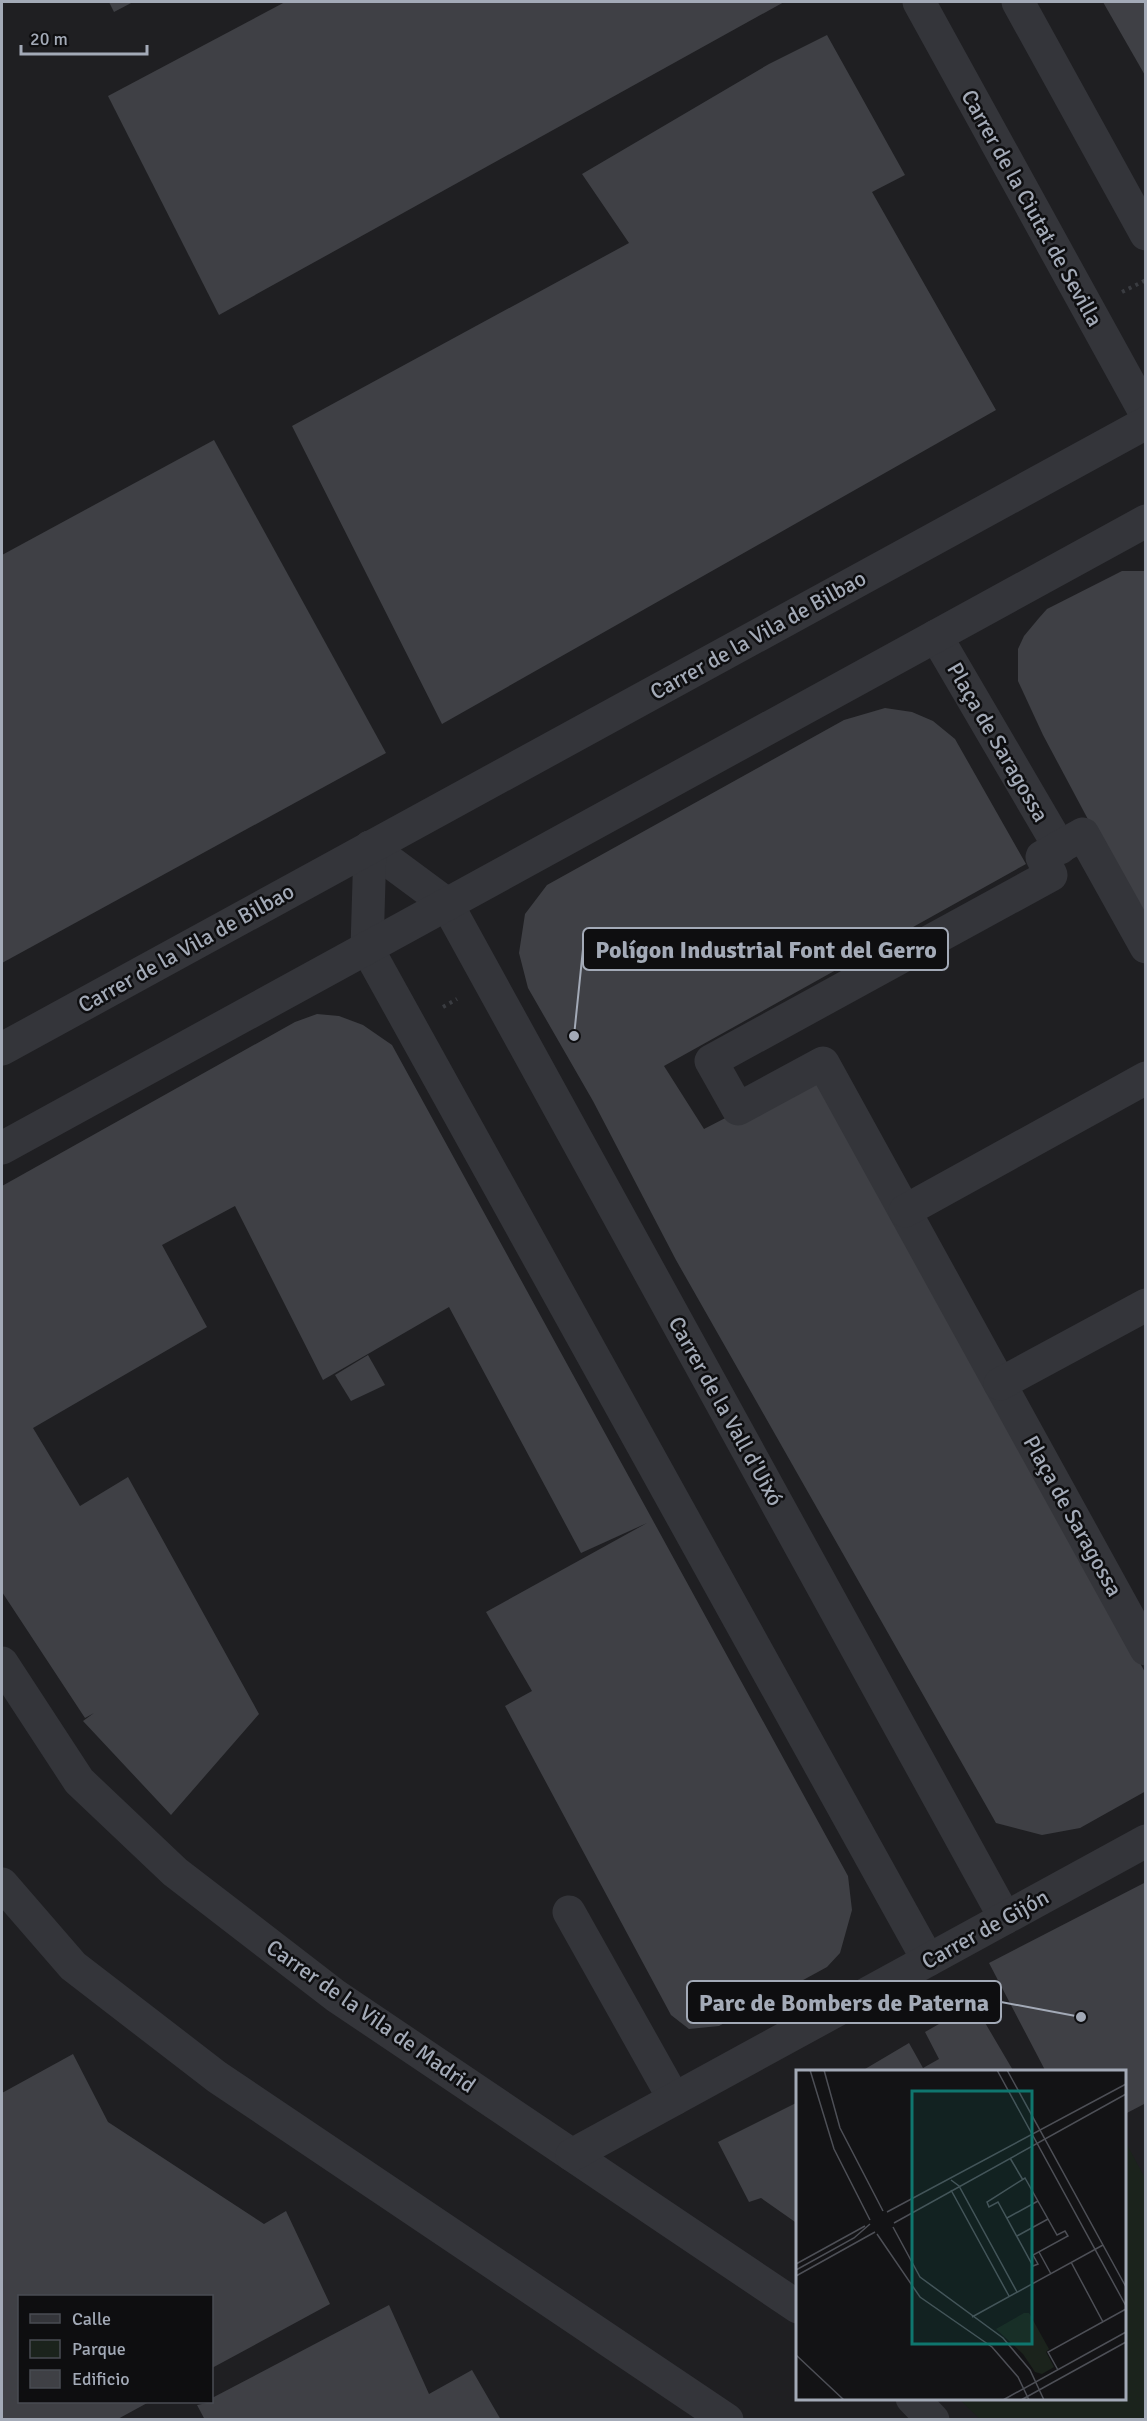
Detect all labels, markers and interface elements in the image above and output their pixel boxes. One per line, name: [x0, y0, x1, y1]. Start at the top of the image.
scale bar: [21, 18, 147, 56]
text: 20 m: [30, 28, 68, 50]
street label: Carrer de la Ciutat de Sevilla: [956, 85, 1108, 331]
street label: Carrer de la Vila de Bilbao: [645, 564, 871, 706]
street label: Plaça de Saragossa: [941, 657, 1055, 827]
street label: Carrer de la Vila de Bilbao: [73, 877, 299, 1019]
callout: Polígon Industrial Font del Gerro: [583, 928, 948, 970]
text: Polígon Industrial Font del Gerro: [595, 935, 937, 965]
street label: Carrer de la Vall d'Uixó: [663, 1312, 789, 1510]
street label: Plaça de Saragossa: [1018, 1431, 1128, 1601]
street label: Carrer de Gijón: [917, 1883, 1053, 1975]
street label: Carrer de la Vila de Madrid: [261, 1933, 481, 2099]
callout: Parc de Bombers de Paterna: [687, 1981, 1001, 2023]
text: Parc de Bombers de Paterna: [699, 1988, 989, 2018]
inset map: [796, 2070, 1126, 2400]
legend: [18, 2295, 213, 2403]
text: Calle: [72, 2308, 111, 2330]
text: Parque: [72, 2338, 126, 2360]
text: Edificio: [72, 2368, 130, 2390]

